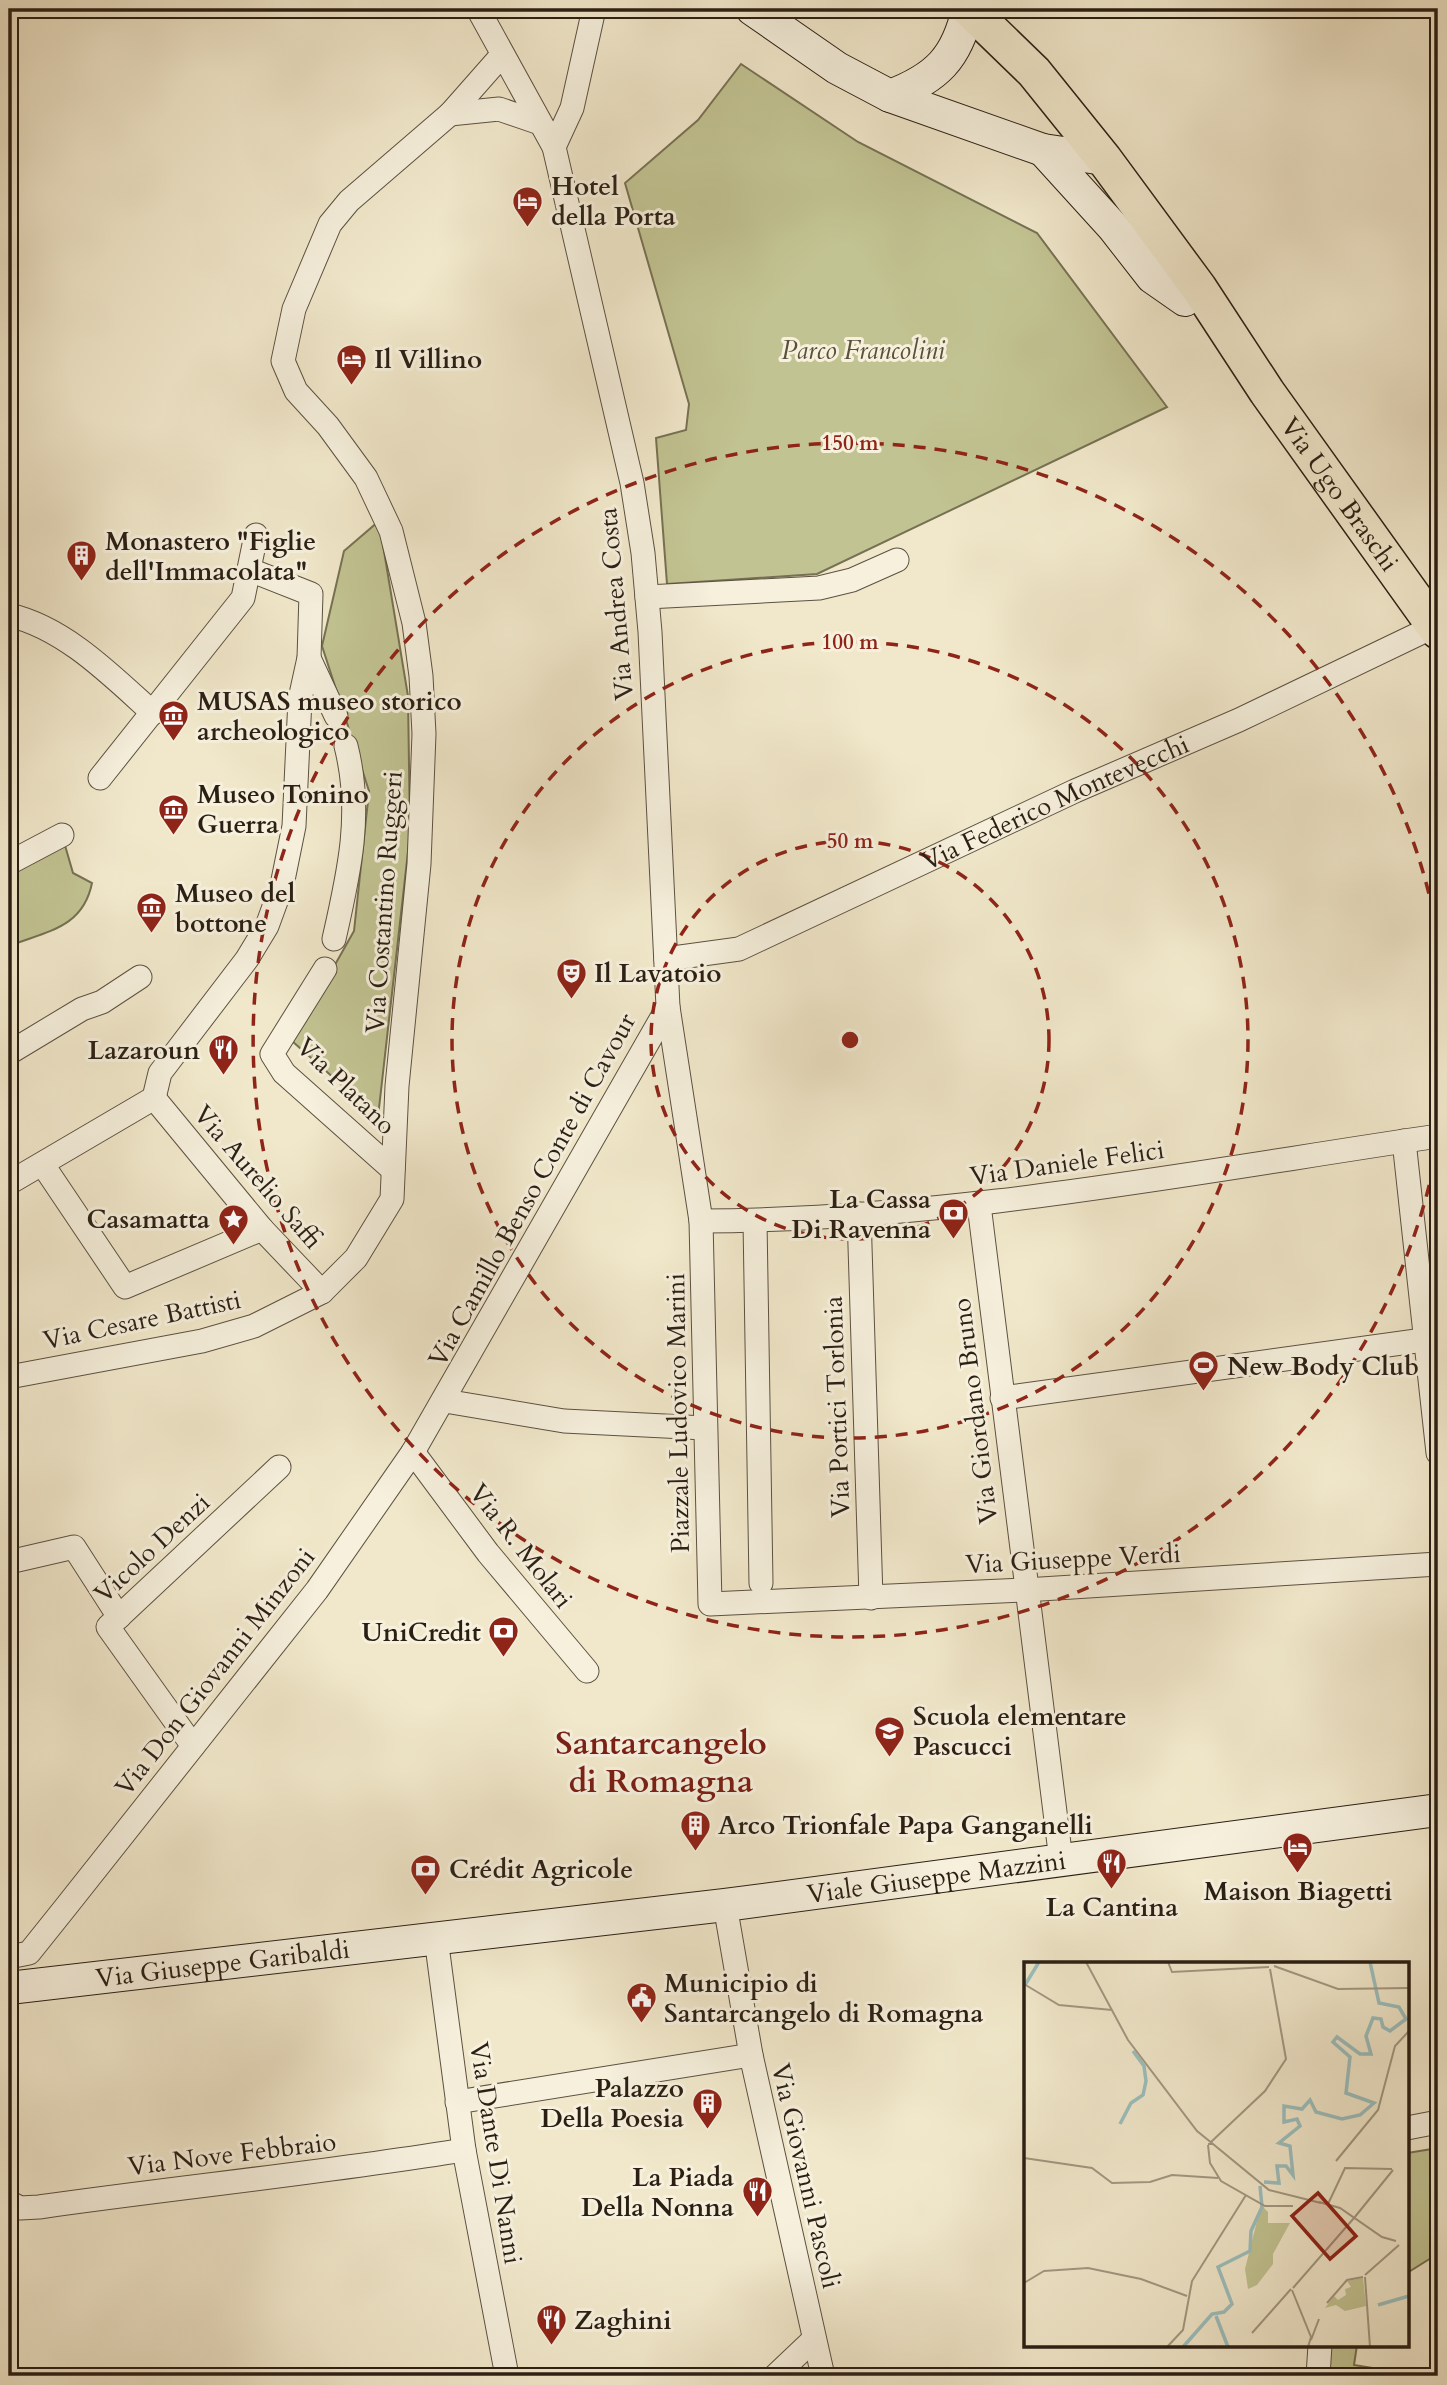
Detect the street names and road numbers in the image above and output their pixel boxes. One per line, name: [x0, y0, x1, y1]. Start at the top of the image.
street label: Via Ugo Braschi: [1273, 410, 1407, 578]
street label: Via Andrea Costa: [590, 506, 642, 702]
street label: Via Federico Montevecchi: [915, 726, 1194, 878]
street label: Via Costantino Ruggeri: [357, 770, 411, 1034]
street label: Via Camillo Benso Conte di Cavour: [420, 1006, 644, 1373]
street label: Via Platano: [288, 1030, 404, 1142]
street label: Via Aurelio Saffi: [186, 1097, 330, 1257]
street label: Via Daniele Felici: [968, 1132, 1166, 1194]
street label: Piazzale Ludovico Marini: [658, 1273, 698, 1553]
street label: Via Cesare Battisti: [40, 1282, 244, 1358]
street label: Via Portici Torlonia: [816, 1296, 858, 1518]
street label: Via Giordano Bruno: [944, 1296, 1006, 1526]
street label: Via R. Molari: [461, 1476, 581, 1616]
street label: Vicolo Denzi: [86, 1485, 218, 1611]
street label: Via Giuseppe Verdi: [965, 1536, 1181, 1582]
street label: Via Don Giovanni Minzoni: [107, 1541, 323, 1803]
street label: Viale Giuseppe Mazzini: [805, 1842, 1068, 1911]
street label: Via Giuseppe Garibaldi: [94, 1931, 351, 1995]
street label: Via Dante Di Nanni: [461, 2039, 531, 2267]
street label: Via Giovanni Pascoli: [763, 2060, 849, 2292]
street label: Via Nove Febbraio: [126, 2124, 338, 2184]

